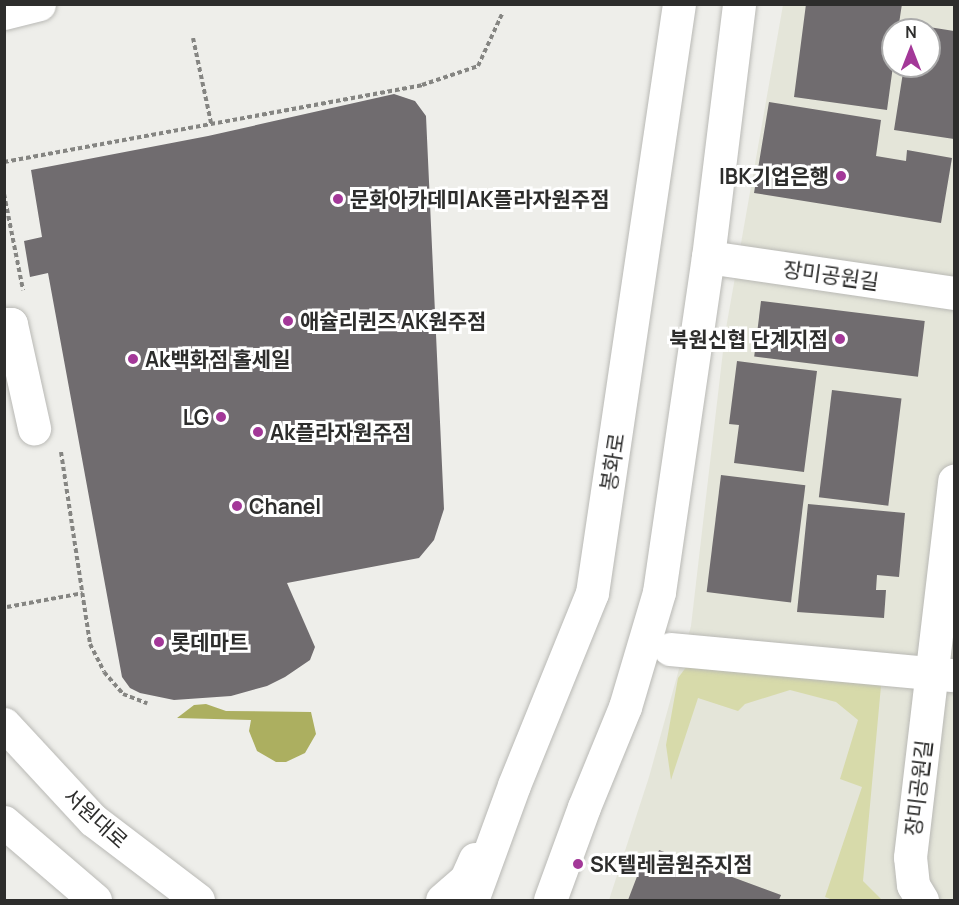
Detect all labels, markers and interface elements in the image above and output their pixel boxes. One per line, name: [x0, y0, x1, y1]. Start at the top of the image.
north arrow: [881, 18, 941, 78]
text: N: [905, 21, 917, 43]
place label: IBK기업은행: [719, 163, 829, 189]
marker: IBK기업은행: [834, 169, 848, 183]
place label: 문화아카데미AK플라자원주점: [350, 186, 610, 212]
marker: 문화아카데미AK플라자원주점: [331, 192, 345, 206]
street label: 장미공원길: [781, 256, 881, 294]
place label: 애슐리퀸즈 AK원주점: [300, 308, 486, 334]
marker: 애슐리퀸즈 AK원주점: [281, 314, 295, 328]
place label: 북원신협 단계지점: [669, 326, 828, 352]
marker: 북원신협 단계지점: [833, 332, 847, 346]
place label: Ak백화점 홀세일: [145, 346, 290, 372]
marker: Ak백화점 홀세일: [126, 352, 140, 366]
place label: LG: [183, 404, 209, 430]
marker: LG: [214, 410, 228, 424]
place label: Ak플라자원주점: [270, 419, 411, 445]
marker: Ak플라자원주점: [251, 425, 265, 439]
street label: 봉화로: [595, 431, 629, 493]
place label: Chanel: [249, 493, 321, 519]
marker: Chanel: [230, 499, 244, 513]
place label: 롯데마트: [171, 629, 248, 655]
marker: 롯데마트: [152, 635, 166, 649]
street label: 장미공원길: [900, 739, 936, 837]
street label: 서원대로: [59, 783, 133, 853]
place label: SK텔레콤원주지점: [590, 851, 753, 877]
marker: SK텔레콤원주지점: [571, 857, 585, 871]

